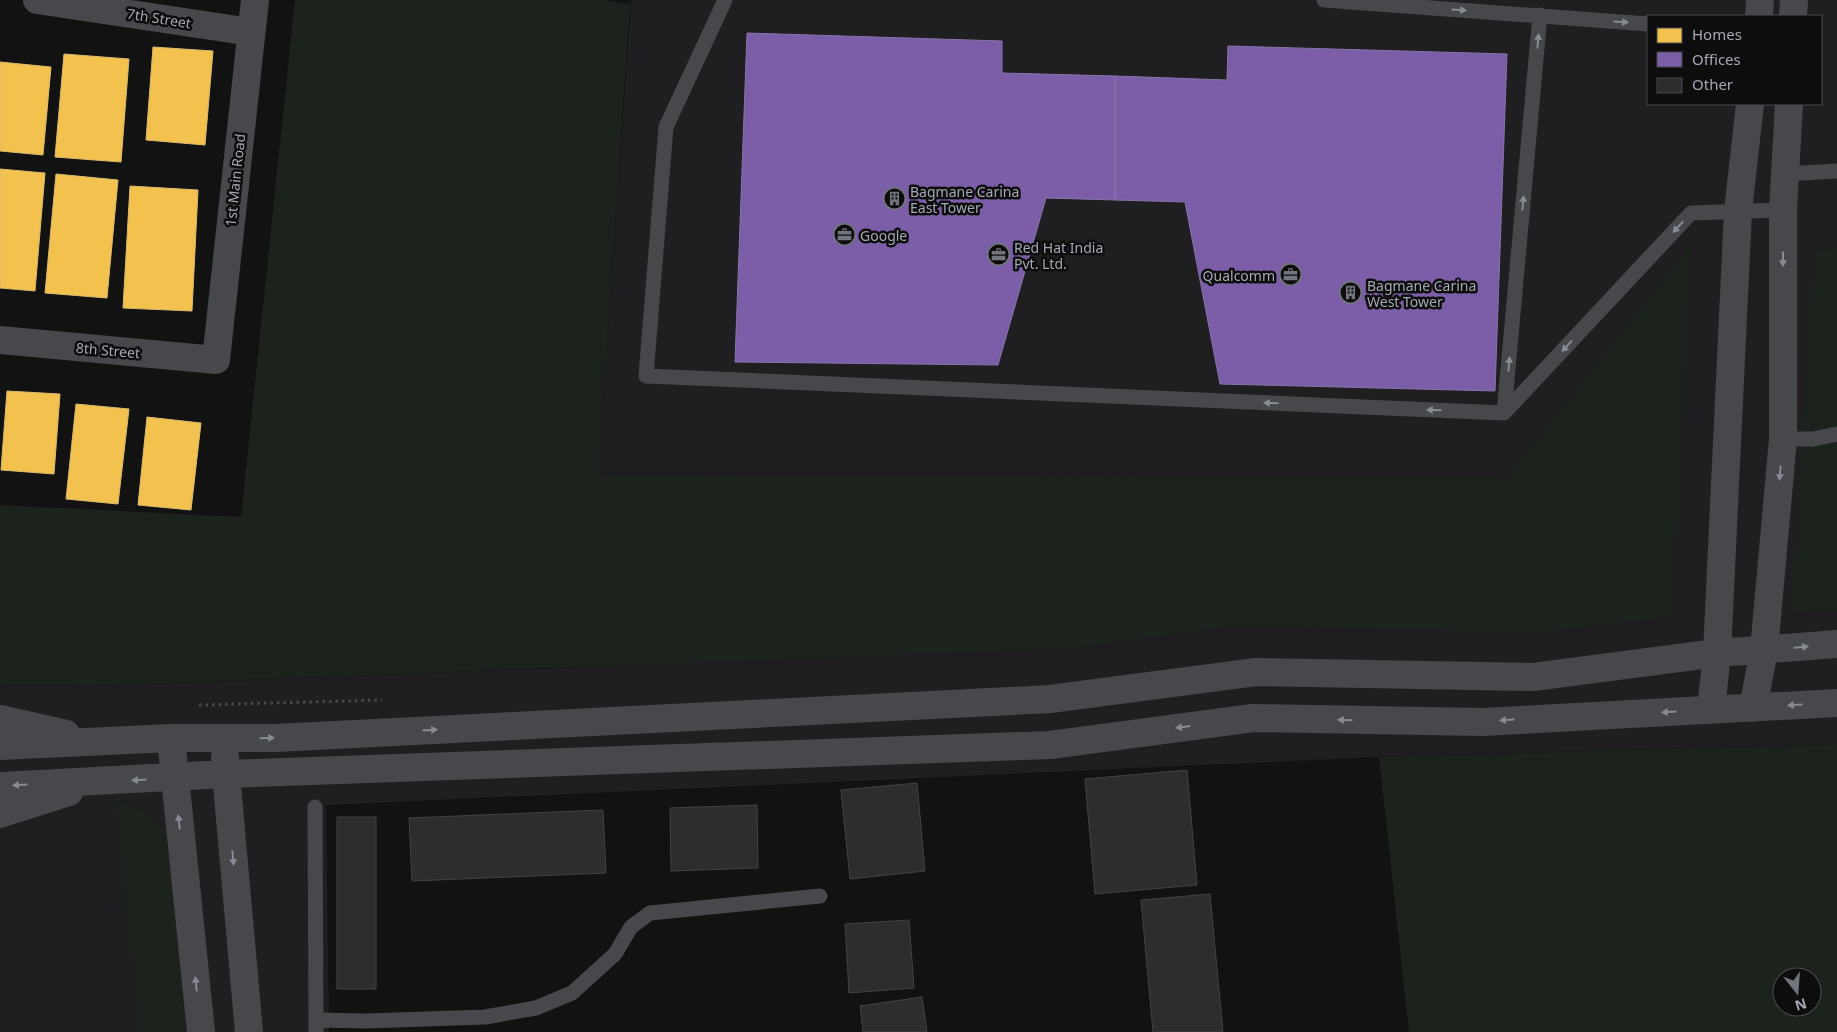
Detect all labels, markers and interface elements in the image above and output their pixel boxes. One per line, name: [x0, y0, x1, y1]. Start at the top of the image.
street label: 7th Street: [126, 4, 192, 32]
one-way arrow: [1452, 6, 1468, 14]
legend: [1647, 15, 1822, 105]
one-way arrow: [1614, 18, 1630, 26]
text: Homes: [1692, 24, 1742, 44]
one-way arrow: [1534, 32, 1542, 48]
text: Offices: [1692, 49, 1741, 69]
text: Other: [1692, 74, 1733, 94]
street label: 1st Main Road: [221, 133, 249, 227]
place label: Bagmane Carina East Tower: [910, 182, 1019, 217]
building icon: Bagmane Carina East Tower: [882, 187, 906, 211]
one-way arrow: [1520, 194, 1528, 210]
one-way arrow: [1672, 221, 1684, 233]
office icon: Google: [832, 223, 856, 247]
place label: Google: [860, 226, 907, 245]
place label: Red Hat India Pvt. Ltd.: [1014, 238, 1103, 273]
office icon: Red Hat India Pvt. Ltd.: [986, 243, 1010, 267]
one-way arrow: [1779, 251, 1787, 267]
office icon: Qualcomm: [1279, 263, 1303, 287]
place label: Qualcomm: [1203, 266, 1275, 285]
place label: Bagmane Carina West Tower: [1367, 276, 1476, 311]
building icon: Bagmane Carina West Tower: [1339, 281, 1363, 305]
street label: 8th Street: [75, 338, 141, 362]
one-way arrow: [1561, 340, 1573, 352]
one-way arrow: [1505, 356, 1513, 372]
one-way arrow: [1263, 399, 1279, 407]
one-way arrow: [1425, 406, 1441, 414]
one-way arrow: [1776, 466, 1784, 482]
one-way arrow: [1793, 642, 1809, 650]
one-way arrow: [1787, 702, 1803, 710]
one-way arrow: [1661, 708, 1677, 716]
one-way arrow: [1336, 716, 1352, 724]
one-way arrow: [1499, 717, 1515, 725]
one-way arrow: [1174, 724, 1190, 732]
one-way arrow: [422, 726, 438, 734]
one-way arrow: [260, 734, 276, 742]
one-way arrow: [131, 776, 147, 784]
one-way arrow: [12, 781, 28, 789]
one-way arrow: [175, 814, 183, 830]
one-way arrow: [230, 850, 238, 866]
north arrow: [1772, 967, 1822, 1017]
one-way arrow: [192, 975, 200, 991]
text: N: [1793, 994, 1809, 1016]

